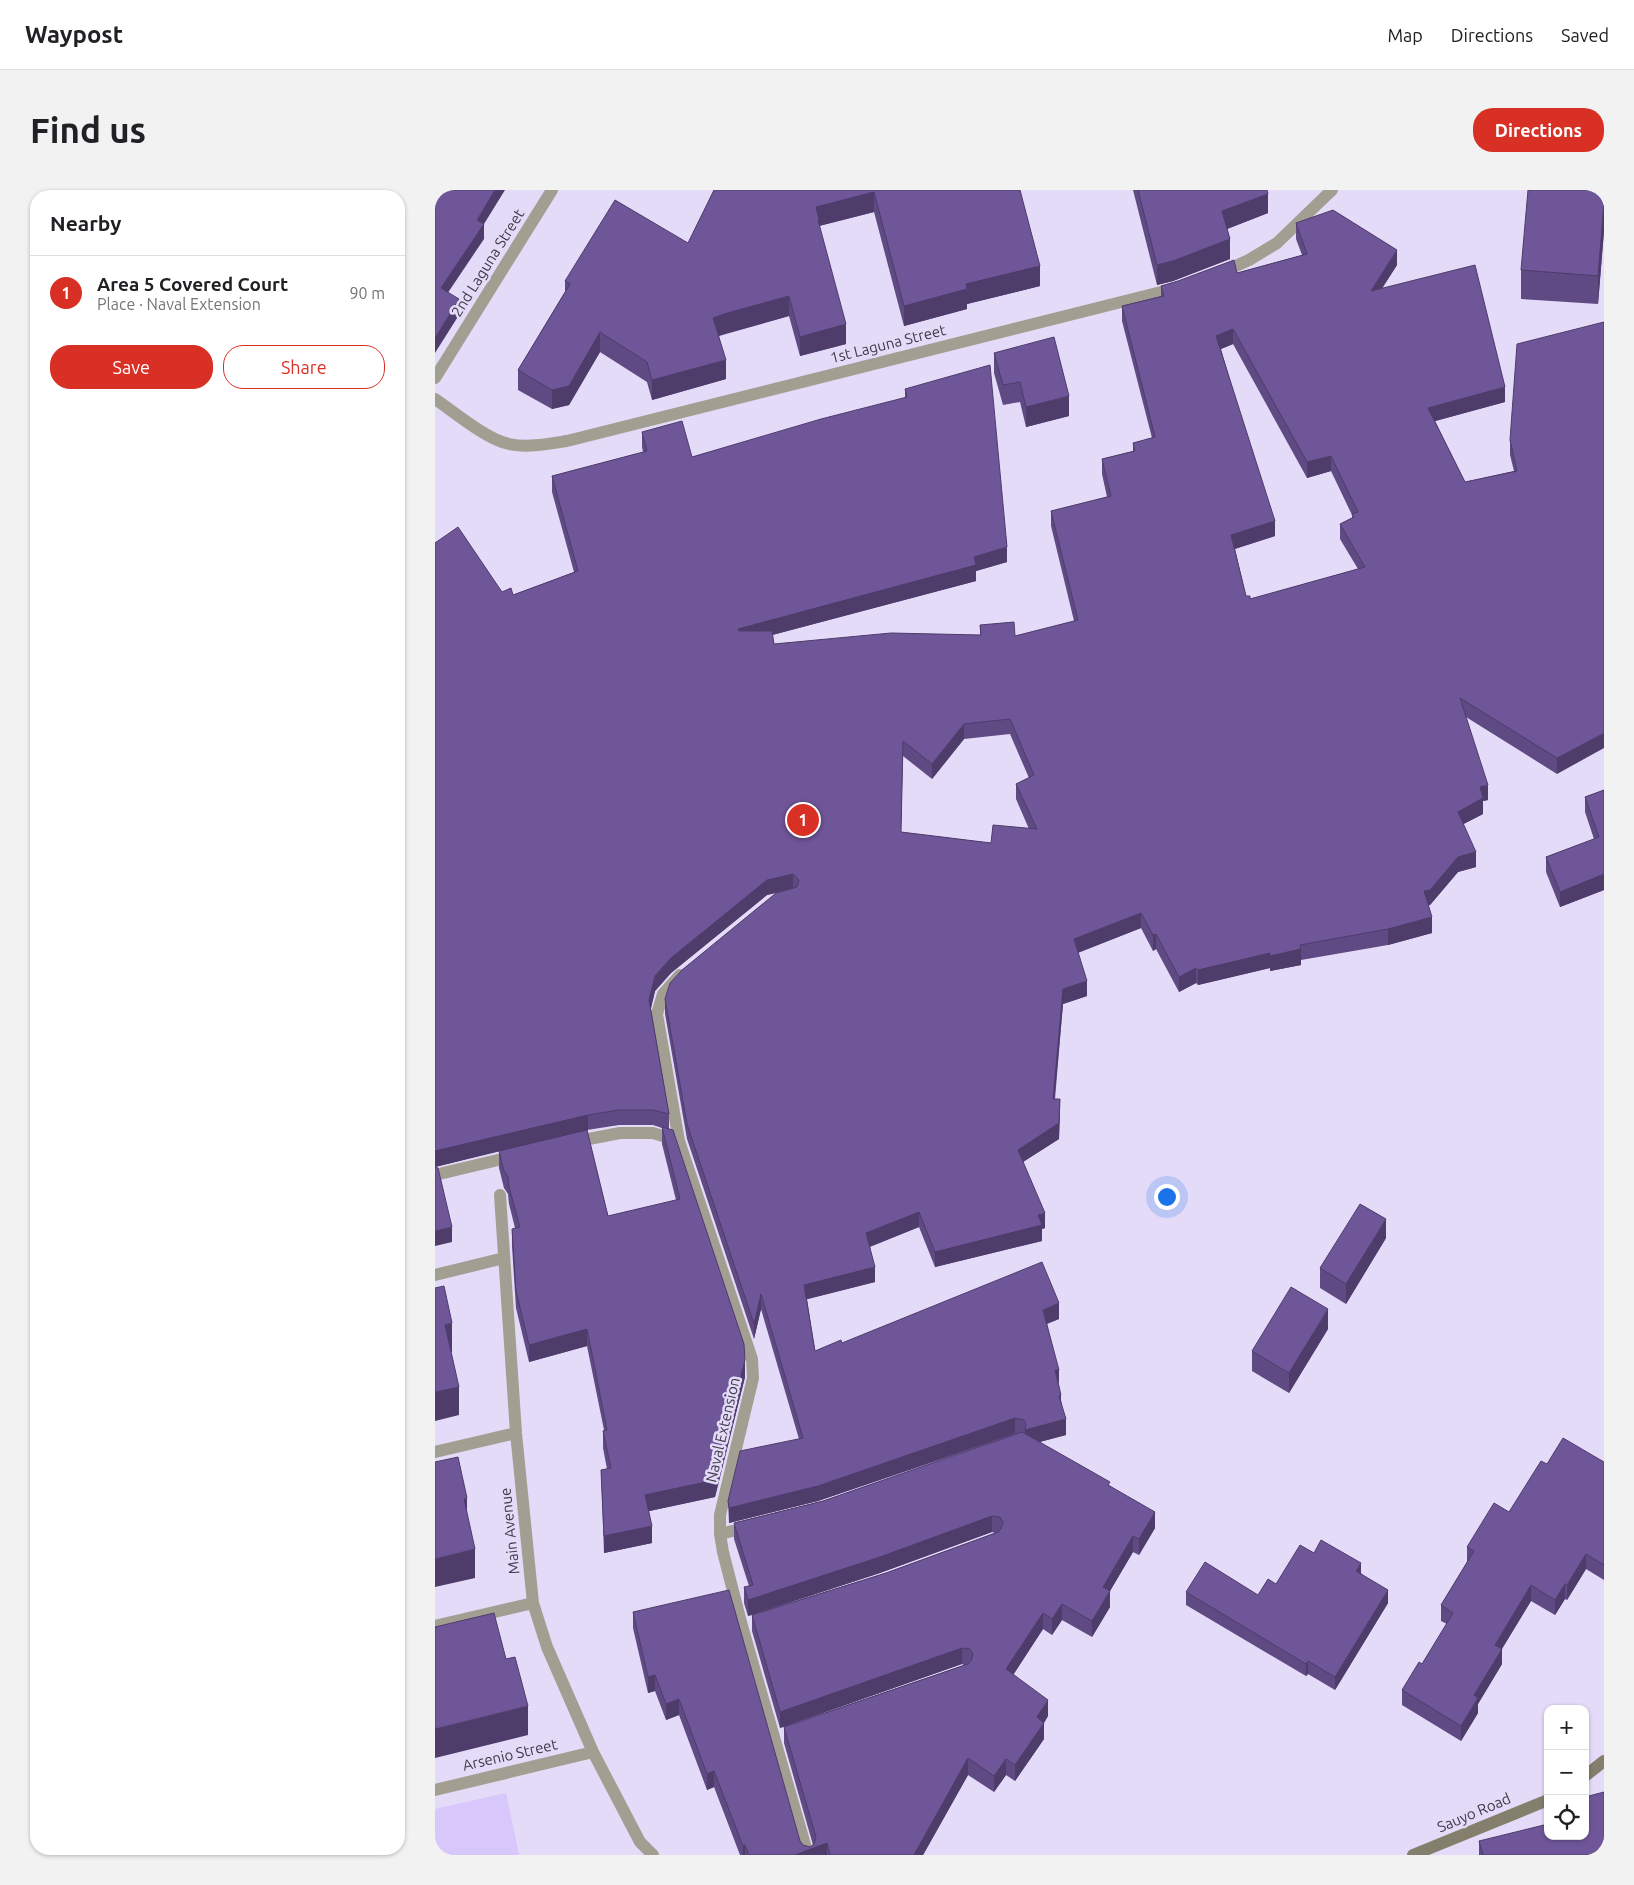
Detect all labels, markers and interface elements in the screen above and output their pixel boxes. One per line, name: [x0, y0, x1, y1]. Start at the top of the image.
text: Waypost: [25, 21, 123, 48]
text: Map: [1387, 25, 1423, 45]
text: Directions: [1451, 25, 1533, 45]
text: Saved: [1561, 25, 1609, 45]
button: Directions: [1473, 108, 1604, 152]
text: Find us: [30, 110, 146, 150]
street label: 2nd Laguna Street: [448, 206, 528, 320]
text: Nearby: [50, 211, 121, 235]
text: Area 5 Covered Court: [97, 273, 288, 295]
text: 1: [61, 284, 71, 302]
text: 90 m: [349, 284, 385, 302]
text: Place · Naval Extension: [97, 295, 261, 313]
street label: 1st Laguna Street: [828, 321, 947, 366]
button: Save: [50, 345, 213, 389]
button: Share: [223, 345, 385, 389]
pin: 1: [787, 801, 819, 839]
your location: [1154, 1184, 1180, 1210]
street label: Naval Extension: [702, 1376, 743, 1484]
street label: Main Avenue: [497, 1487, 522, 1575]
map controls: [1544, 1705, 1589, 1840]
button: +: [1544, 1705, 1589, 1750]
street label: Arsenio Street: [461, 1735, 559, 1774]
button: −: [1544, 1750, 1589, 1795]
street label: Sauyo Road: [1435, 1789, 1513, 1836]
button: locate: [1544, 1795, 1589, 1840]

